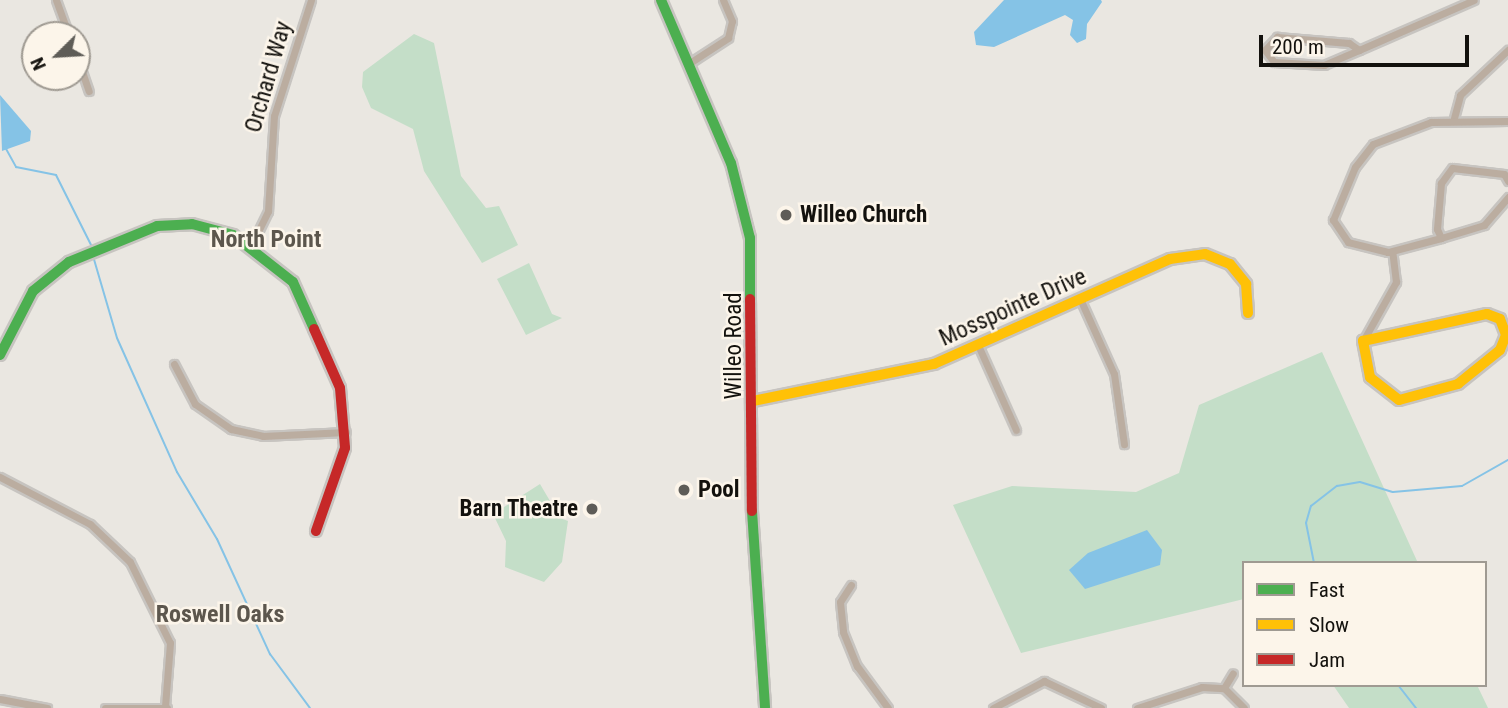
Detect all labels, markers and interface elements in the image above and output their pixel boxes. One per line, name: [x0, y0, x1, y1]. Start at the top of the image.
street label: Orchard Way: [240, 18, 298, 136]
north arrow: [21, 21, 91, 91]
scale bar: [1263, 21, 1473, 65]
text: 200 m: [1272, 35, 1324, 59]
text: N: [25, 54, 51, 74]
place label: Willeo Church: [800, 201, 927, 229]
marker: Willeo Church: [778, 207, 794, 223]
district label: North Point: [211, 226, 321, 254]
street label: Mosspointe Drive: [935, 263, 1091, 353]
street label: Willeo Road: [720, 292, 748, 400]
place label: Pool: [698, 476, 740, 504]
marker: Pool: [676, 482, 692, 498]
place label: Barn Theatre: [459, 495, 578, 523]
marker: Barn Theatre: [584, 501, 600, 517]
legend: [1242, 561, 1487, 687]
text: Fast: [1309, 578, 1345, 602]
district label: Roswell Oaks: [156, 601, 284, 629]
text: Slow: [1309, 613, 1349, 637]
text: Jam: [1309, 648, 1345, 672]

